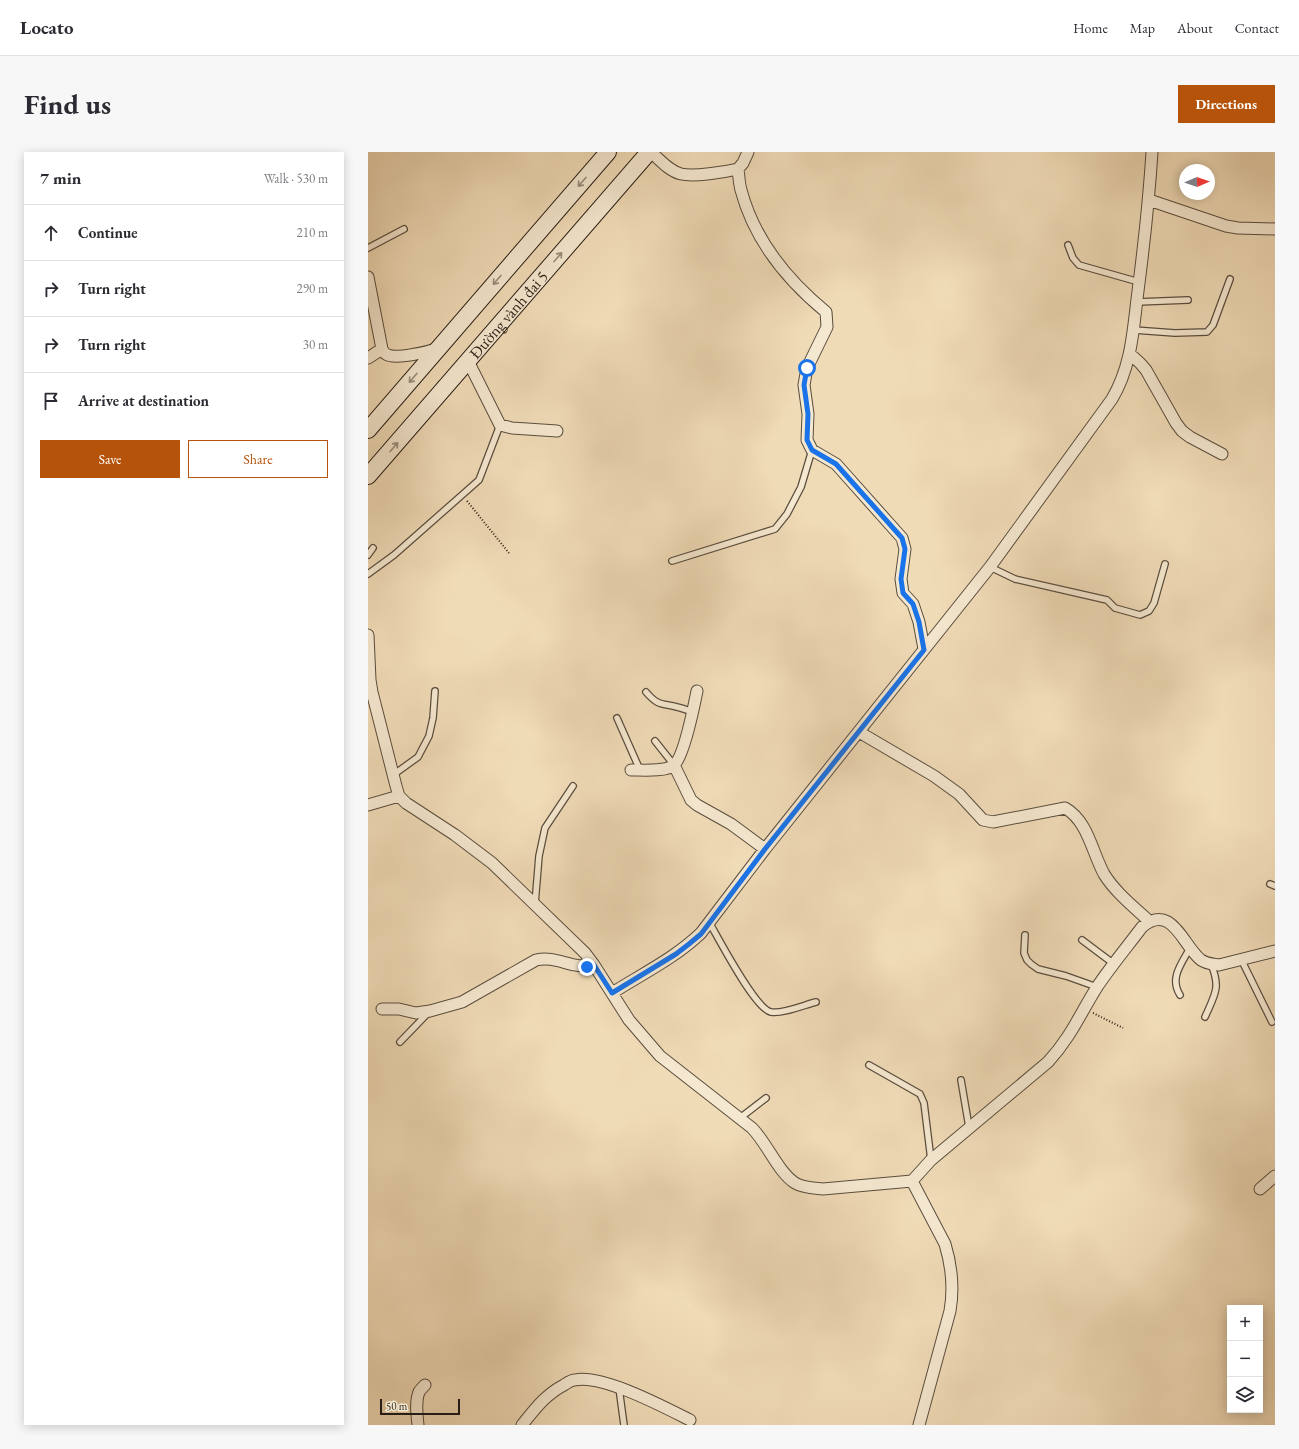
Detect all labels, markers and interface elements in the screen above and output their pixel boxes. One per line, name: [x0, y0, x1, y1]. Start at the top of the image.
text: Locato: [20, 15, 74, 40]
text: Home: [1073, 19, 1108, 37]
text: Map: [1130, 19, 1155, 37]
text: About: [1177, 19, 1213, 37]
text: Contact: [1235, 19, 1279, 37]
button: Directions: [1178, 85, 1275, 123]
text: Find us: [24, 86, 111, 122]
north arrow: [1179, 164, 1215, 200]
text: 7 min: [40, 167, 81, 189]
text: Walk · 530 m: [264, 170, 328, 187]
one-way arrow: [578, 176, 587, 187]
icon: ahead: [40, 222, 62, 244]
text: Continue: [78, 223, 138, 242]
text: 210 m: [297, 224, 328, 241]
one-way arrow: [553, 253, 562, 263]
street label: Đường vành đai 5: [464, 266, 552, 363]
one-way arrow: [493, 275, 502, 285]
icon: right: [40, 278, 62, 300]
text: Turn right: [78, 279, 146, 298]
text: 290 m: [297, 280, 328, 297]
icon: right: [40, 334, 62, 356]
text: Turn right: [78, 335, 146, 354]
text: 30 m: [303, 336, 328, 353]
route start: [798, 359, 816, 377]
one-way arrow: [408, 372, 417, 383]
icon: arrive: [40, 390, 62, 412]
text: Arrive at destination: [78, 391, 209, 410]
button: Save: [40, 440, 180, 478]
button: Share: [188, 440, 328, 478]
one-way arrow: [389, 442, 398, 452]
route end: [578, 958, 596, 976]
map controls: [1227, 1305, 1263, 1413]
button: +: [1227, 1305, 1263, 1341]
button: −: [1227, 1341, 1263, 1377]
button: layers: [1227, 1377, 1263, 1413]
scale bar: [380, 1397, 460, 1416]
text: 50 m: [386, 1399, 407, 1413]

